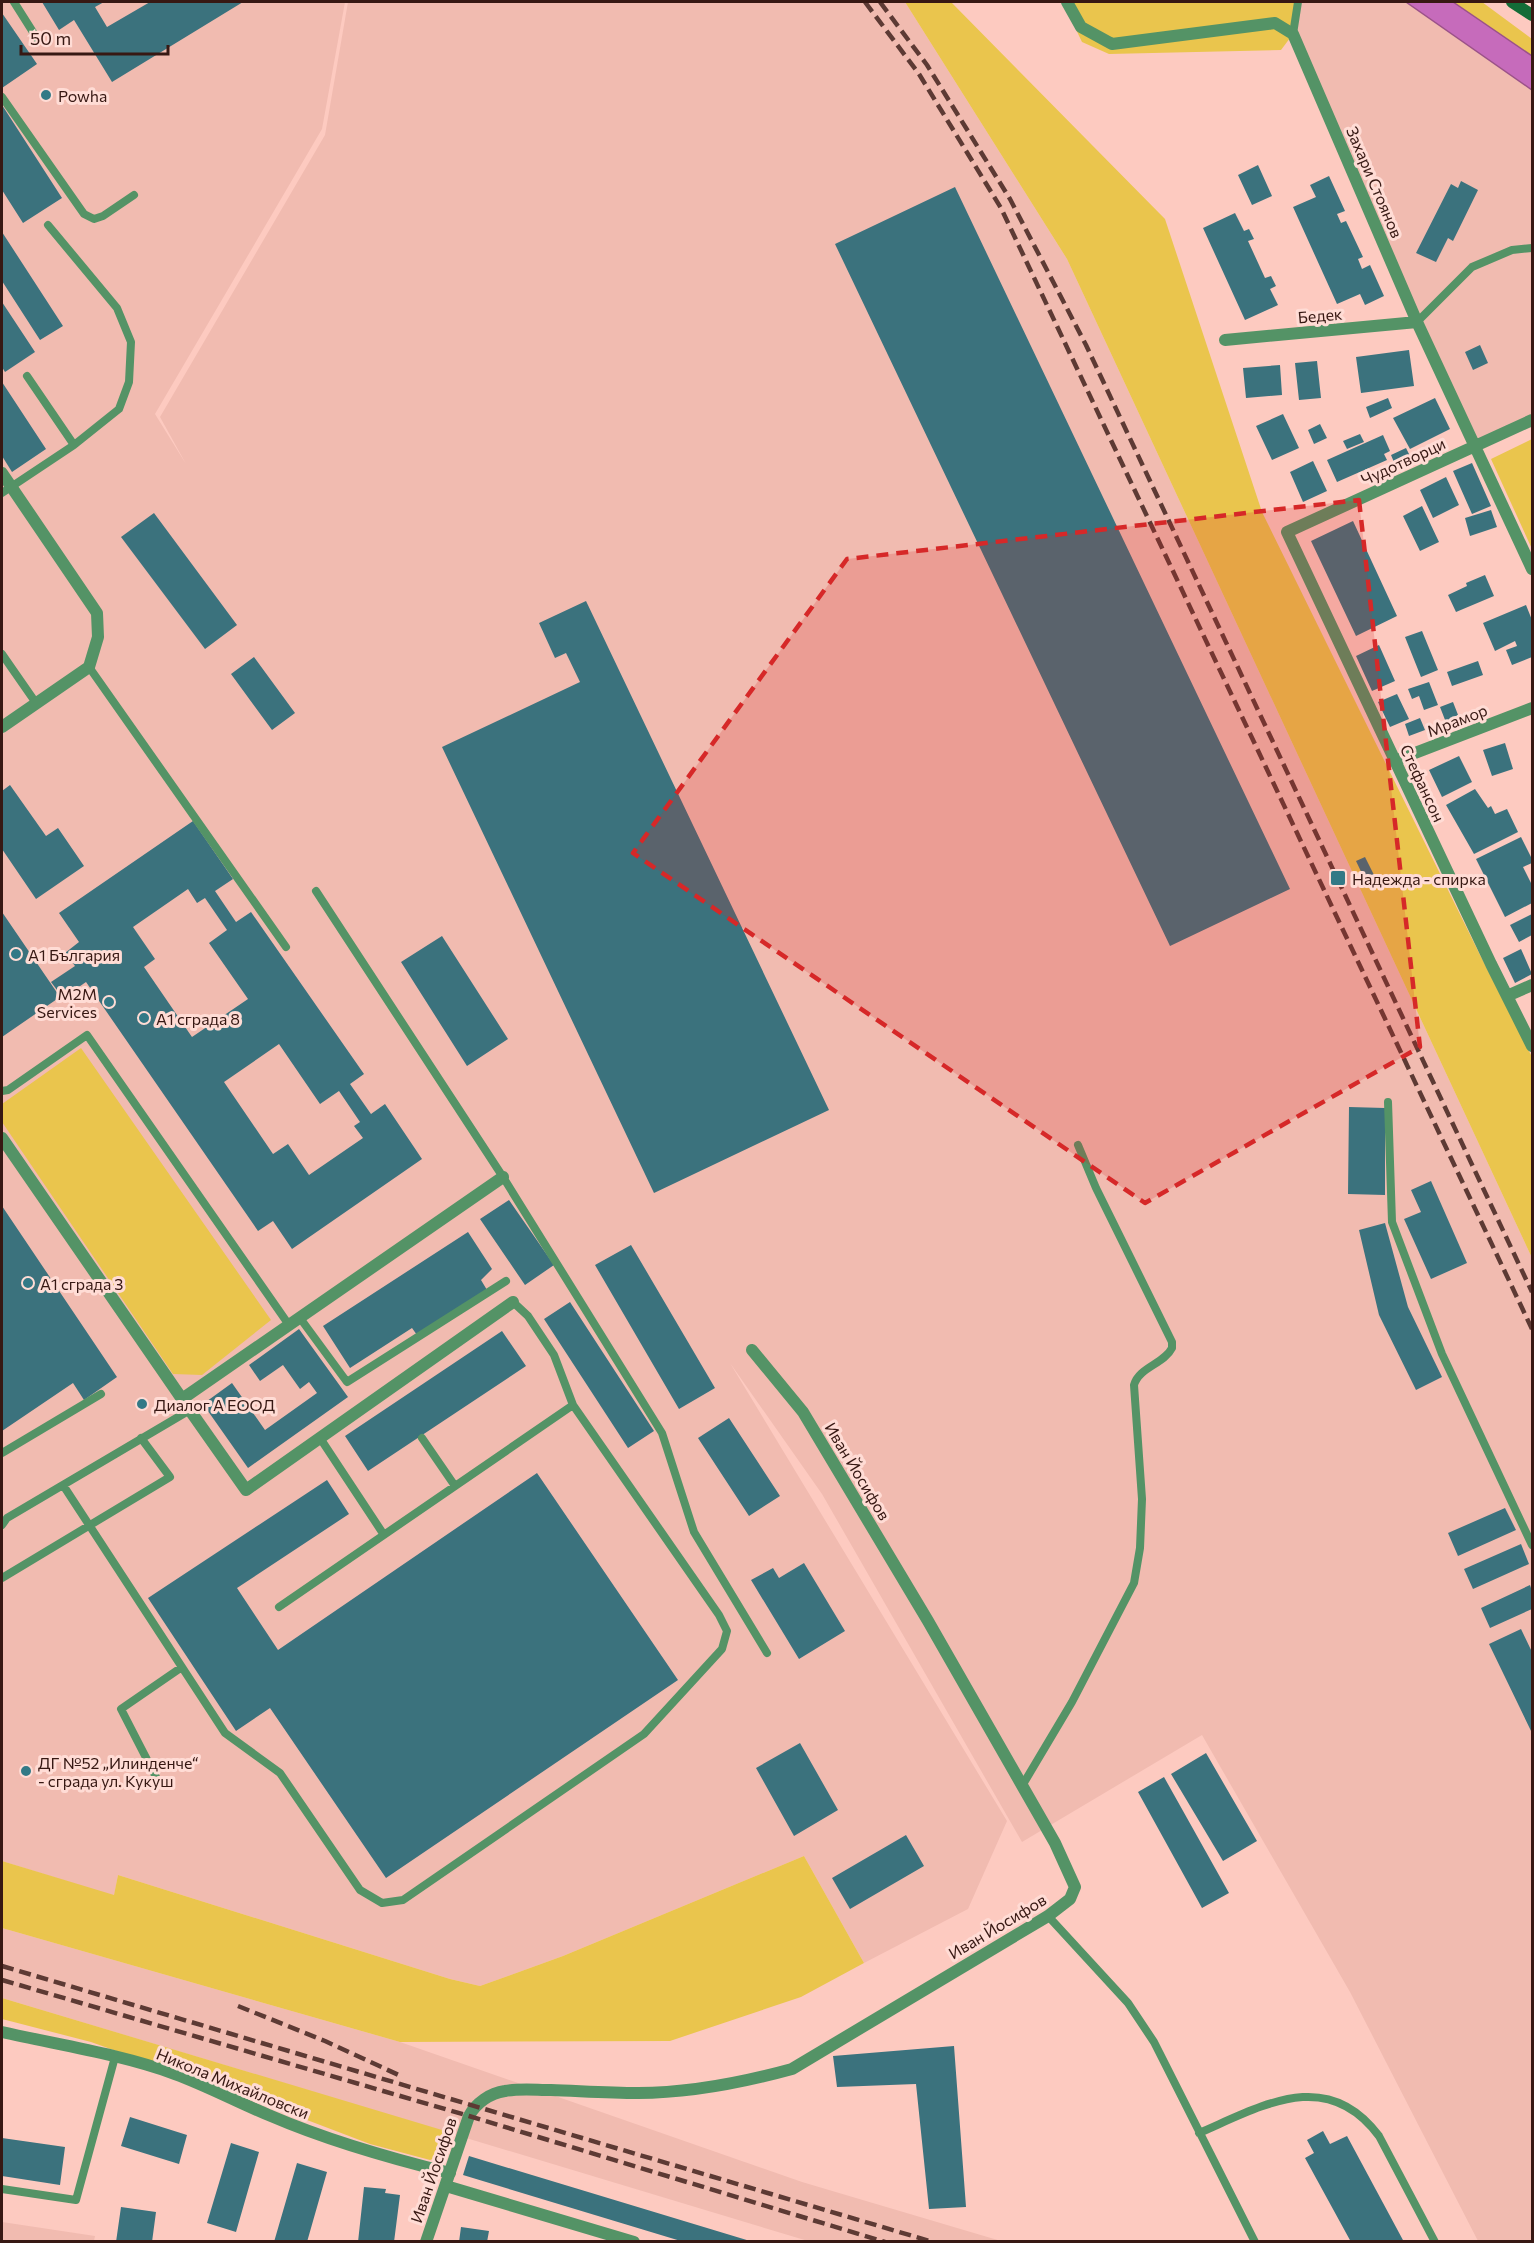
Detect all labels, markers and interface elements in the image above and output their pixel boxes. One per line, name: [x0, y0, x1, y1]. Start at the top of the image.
scale bar: [21, 18, 168, 56]
text: 50 m: [30, 27, 71, 49]
place label: Powha: [58, 86, 107, 105]
marker: Powha: [39, 88, 53, 102]
street label: Захари Стоянов: [1343, 123, 1407, 241]
street label: Бедек: [1297, 304, 1344, 326]
street label: Чудотворци: [1358, 433, 1448, 489]
street label: Мрамор: [1424, 700, 1490, 740]
street label: Стефансон: [1397, 741, 1449, 825]
marker: Надежда - спирка: [1329, 869, 1347, 887]
place label: Надежда - спирка: [1352, 869, 1486, 888]
place label: А1 България: [28, 945, 120, 964]
marker: А1 България: [9, 947, 23, 961]
place label: M2M Services: [37, 984, 97, 1021]
marker: M2M Services: [102, 995, 116, 1009]
place label: А1 сграда 8: [156, 1009, 240, 1028]
marker: А1 сграда 8: [137, 1011, 151, 1025]
place label: А1 сграда 3: [40, 1274, 123, 1293]
marker: А1 сграда 3: [21, 1276, 35, 1290]
place label: Диалог А ЕООД: [154, 1395, 275, 1414]
marker: Диалог А ЕООД: [135, 1397, 149, 1411]
street label: Иван Йосифов: [821, 1419, 895, 1523]
place label: ДГ №52 „Илинденче“ - сграда ул. Кукуш: [38, 1753, 198, 1790]
marker: ДГ №52 „Илинденче“ - сграда ул. Кукуш: [19, 1764, 33, 1778]
street label: Иван Йосифов: [945, 1889, 1049, 1963]
street label: Никола Михайловски: [154, 2044, 312, 2122]
street label: Иван Йосифов: [406, 2115, 460, 2225]

